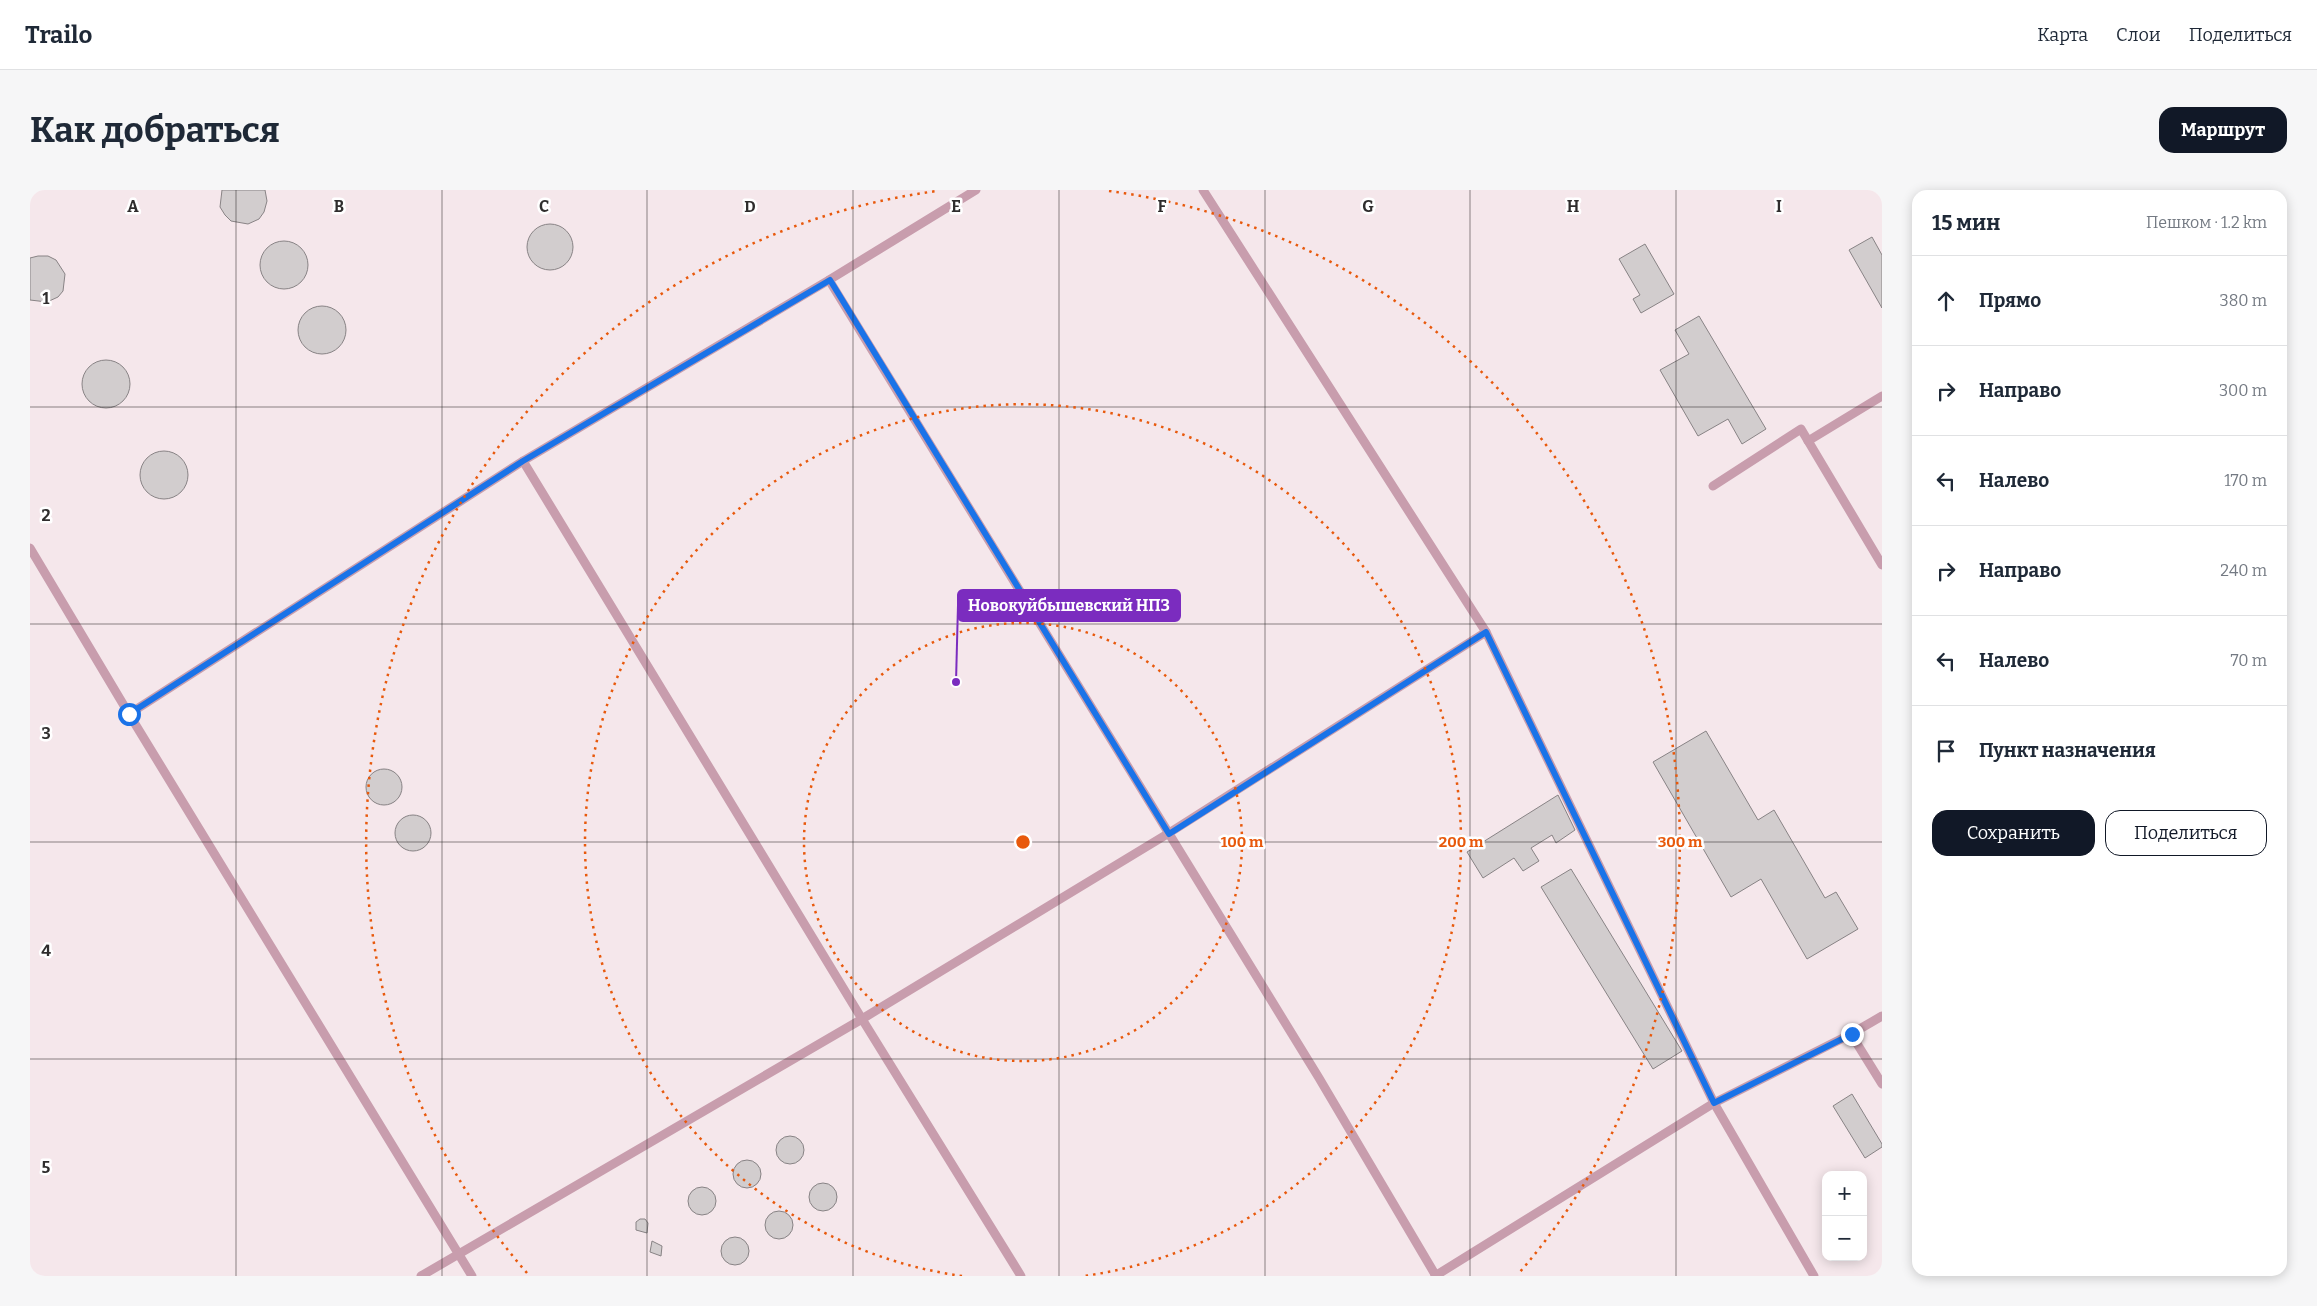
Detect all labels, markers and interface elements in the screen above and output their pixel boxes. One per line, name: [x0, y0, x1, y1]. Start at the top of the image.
text: Trailo: [25, 21, 92, 49]
text: Карта: [2037, 24, 2088, 46]
text: Слои: [2116, 24, 2161, 46]
text: Поделиться: [2189, 24, 2292, 46]
button: Маршрут: [2159, 107, 2287, 153]
text: Как добраться: [30, 109, 280, 151]
text: A: [127, 197, 139, 216]
text: B: [334, 197, 344, 216]
text: C: [539, 197, 549, 216]
text: D: [744, 197, 756, 216]
text: E: [951, 197, 961, 216]
text: F: [1158, 197, 1167, 216]
text: G: [1362, 197, 1374, 216]
text: H: [1567, 197, 1580, 216]
text: I: [1776, 197, 1782, 216]
text: 15 мин: [1932, 210, 2000, 236]
text: Пешком · 1.2 km: [2146, 213, 2267, 232]
icon: ahead: [1932, 287, 1960, 315]
text: 1: [43, 289, 50, 308]
text: Прямо: [1979, 289, 2041, 312]
text: 380 m: [2220, 291, 2267, 310]
icon: right: [1932, 377, 1960, 405]
text: Направо: [1979, 379, 2061, 402]
text: 300 m: [2219, 381, 2267, 400]
icon: left: [1932, 467, 1960, 495]
text: Налево: [1979, 469, 2049, 492]
text: 170 m: [2224, 471, 2267, 490]
text: 2: [41, 506, 51, 525]
icon: right: [1932, 557, 1960, 585]
text: Направо: [1979, 559, 2061, 582]
text: 240 m: [2220, 561, 2267, 580]
callout: Новокуйбышевский НПЗ: [958, 590, 1180, 621]
text: Новокуйбышевский НПЗ: [968, 596, 1170, 615]
icon: left: [1932, 647, 1960, 675]
text: Налево: [1979, 649, 2049, 672]
text: 70 m: [2231, 651, 2267, 670]
route start: [118, 703, 141, 726]
text: 3: [41, 724, 51, 743]
icon: arrive: [1932, 737, 1960, 765]
text: Пункт назначения: [1979, 739, 2156, 762]
button: Сохранить: [1932, 810, 2095, 856]
button: Поделиться: [2105, 810, 2267, 856]
centre of rings: [1014, 833, 1032, 851]
text: 100 m: [1221, 833, 1264, 851]
text: 200 m: [1439, 833, 1484, 851]
text: 300 m: [1658, 833, 1703, 851]
text: 4: [41, 941, 51, 960]
route end: [1841, 1023, 1864, 1046]
text: 5: [42, 1158, 51, 1177]
map controls: [1822, 1171, 1867, 1261]
button: +: [1822, 1171, 1867, 1216]
button: −: [1822, 1216, 1867, 1261]

